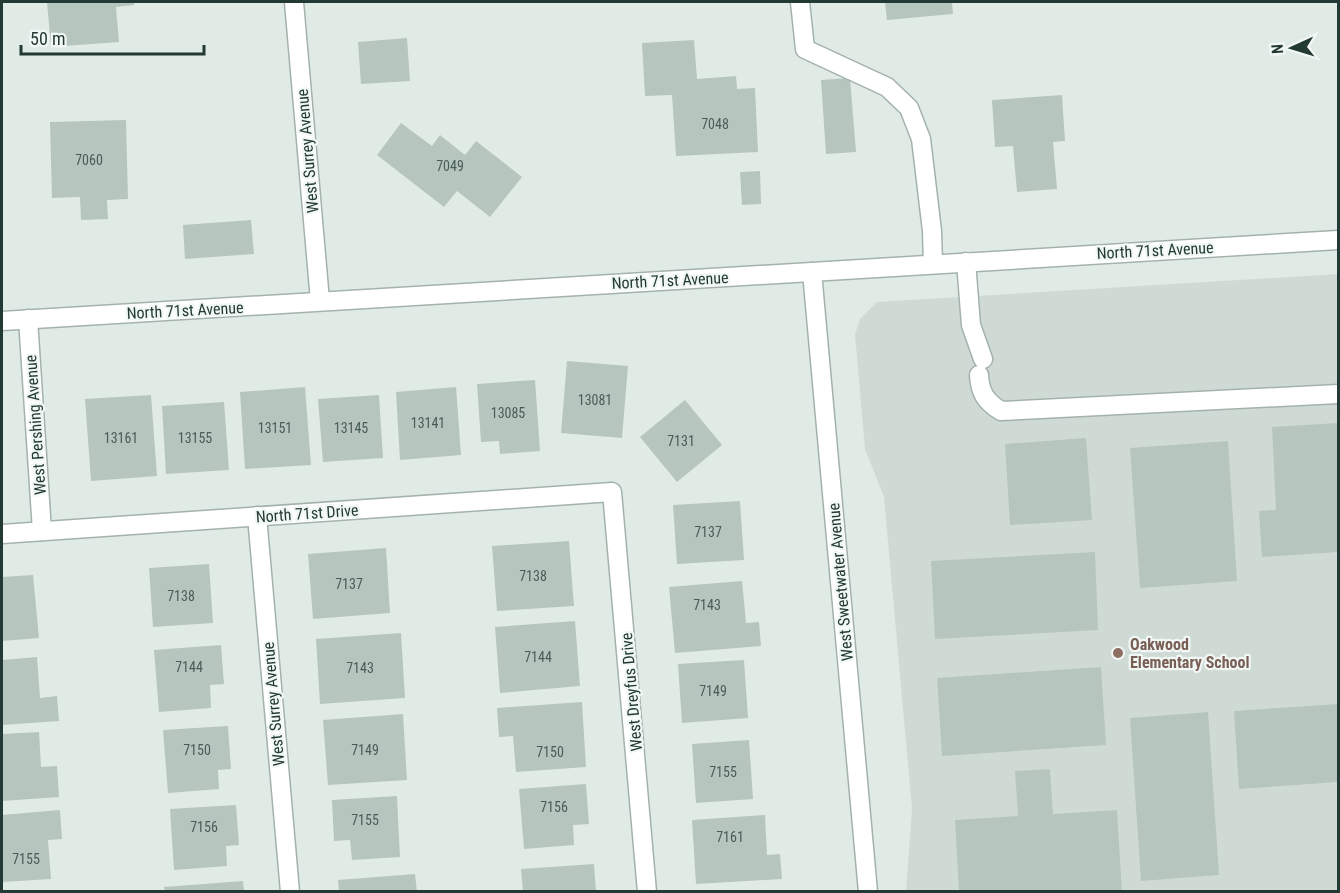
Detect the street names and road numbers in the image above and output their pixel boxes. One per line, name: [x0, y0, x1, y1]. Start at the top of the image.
street label: West Surrey Avenue: [293, 88, 322, 214]
street label: North 71st Avenue: [1096, 238, 1214, 263]
street label: North 71st Avenue: [611, 268, 729, 293]
street label: North 71st Avenue: [126, 298, 244, 323]
street label: West Pershing Avenue: [21, 354, 50, 496]
street label: North 71st Drive: [255, 500, 359, 527]
street label: West Sweetwater Avenue: [824, 502, 857, 662]
street label: West Dreyfus Drive: [617, 632, 646, 752]
street label: West Surrey Avenue: [259, 641, 288, 767]

